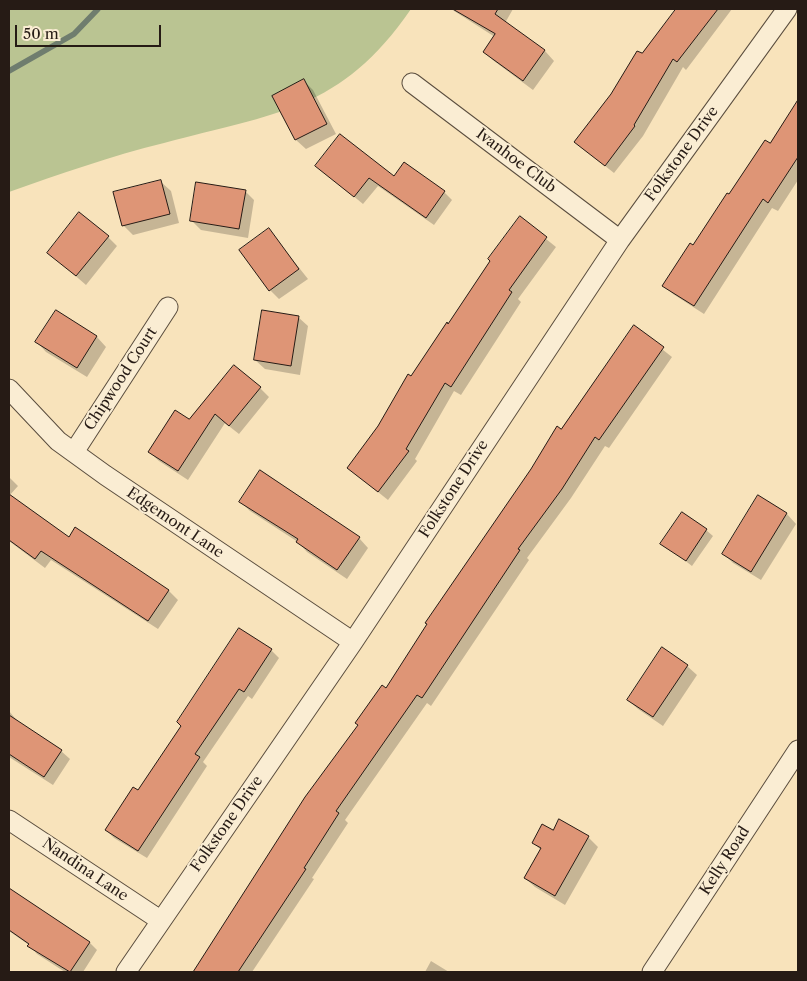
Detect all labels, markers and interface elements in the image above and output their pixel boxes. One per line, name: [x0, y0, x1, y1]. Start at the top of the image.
scale bar: [18, 15, 164, 47]
text: 50 m: [23, 24, 59, 43]
street label: Folkstone Drive: [641, 103, 723, 205]
street label: Ivanhoe Club: [472, 125, 560, 197]
street label: Chipwood Court: [81, 324, 161, 434]
street label: Folkstone Drive: [416, 437, 492, 541]
street label: Edgemont Lane: [123, 484, 227, 562]
street label: Folkstone Drive: [187, 772, 267, 876]
street label: Kelly Road: [696, 823, 754, 899]
street label: Nandina Lane: [39, 835, 131, 905]

